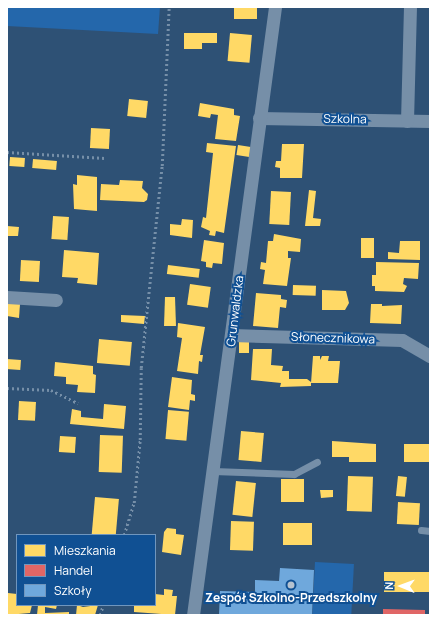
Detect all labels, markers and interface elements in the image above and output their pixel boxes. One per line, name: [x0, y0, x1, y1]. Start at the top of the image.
street label: Szkolna: [323, 111, 367, 127]
street label: Grunwaldzka: [224, 275, 246, 347]
street label: Słonecznikowa: [291, 329, 375, 347]
legend: [16, 534, 156, 606]
text: Mieszkania: [54, 542, 116, 559]
text: Handel: [54, 562, 93, 579]
north arrow: [381, 566, 421, 606]
marker: Zespół Szkolno-Przedszkolny: [286, 580, 296, 590]
text: Szkoły: [54, 582, 92, 599]
text: N: [381, 582, 396, 590]
place label: Zespół Szkolno-Przedszkolny: [205, 591, 377, 605]

